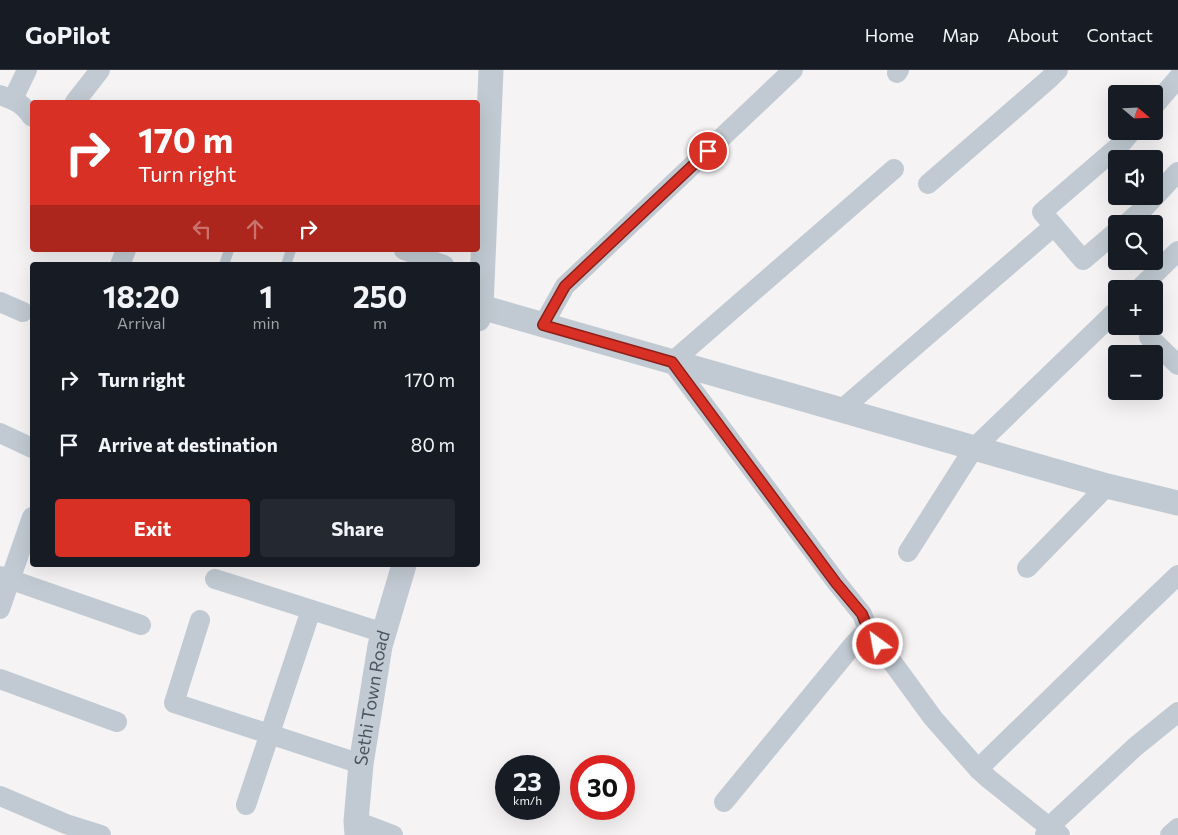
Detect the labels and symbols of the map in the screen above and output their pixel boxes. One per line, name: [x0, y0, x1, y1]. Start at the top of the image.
north arrow: [1108, 85, 1162, 140]
pin: [687, 130, 729, 172]
position arrow: [851, 617, 903, 669]
street label: Sethi Town Road: [349, 628, 394, 767]
speed limit sign: 30: [570, 755, 635, 820]

